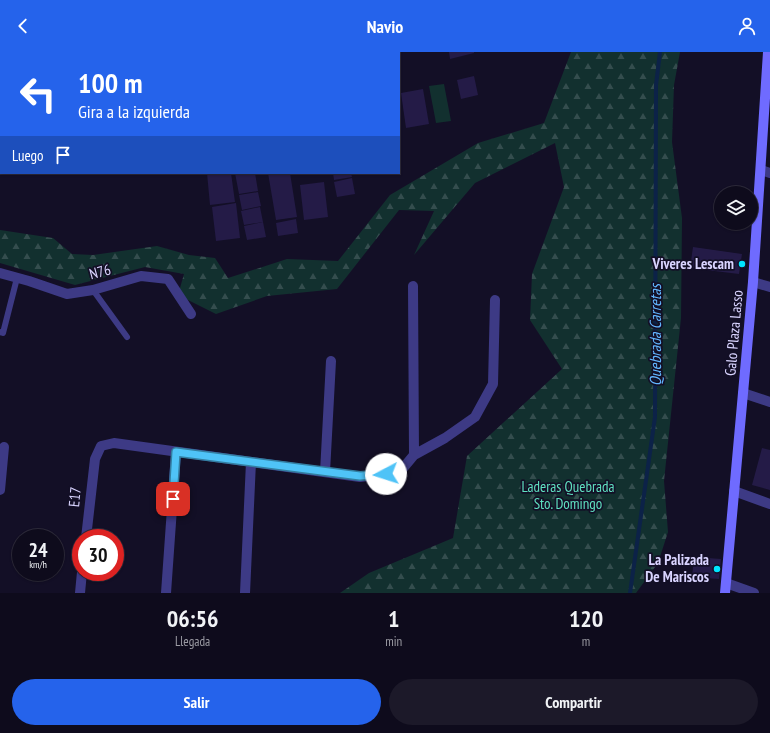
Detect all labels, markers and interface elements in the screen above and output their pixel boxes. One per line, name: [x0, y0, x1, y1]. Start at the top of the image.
icon: back: [12, 15, 34, 37]
text: Navio: [367, 15, 403, 38]
icon: person: [736, 15, 758, 37]
text: 100 m: [78, 64, 142, 101]
icon: left: [12, 68, 64, 120]
text: Gira a la izquierda: [78, 100, 190, 123]
icon: arrive: [52, 144, 74, 166]
text: Luego: [12, 146, 44, 165]
map controls: [714, 186, 758, 230]
button: layers: [714, 186, 758, 230]
place label: Viveres Lescam: [652, 254, 734, 273]
street label: N76: [87, 259, 113, 283]
marker: Viveres Lescam: [737, 259, 747, 269]
water label: Quebrada Carretas: [645, 282, 665, 386]
street label: Galo Plaza Lasso: [720, 289, 747, 377]
position arrow: [365, 453, 407, 495]
park label: Laderas Quebrada Sto. Domingo: [521, 477, 615, 513]
pin: [156, 482, 190, 516]
street label: E17: [64, 486, 85, 508]
icon: arrive: [162, 488, 184, 510]
speed limit sign: 30: [72, 529, 124, 581]
text: 24: [28, 537, 48, 563]
place label: La Palizada De Mariscos: [645, 550, 709, 586]
text: km/h: [29, 558, 47, 571]
marker: La Palizada De Mariscos: [712, 564, 722, 574]
text: 06:56: [167, 603, 219, 634]
text: 1: [388, 603, 399, 634]
text: 120: [569, 603, 603, 634]
text: Llegada: [175, 633, 210, 650]
text: min: [385, 633, 402, 650]
text: m: [582, 633, 590, 650]
button: Salir: [12, 679, 381, 725]
button: Compartir: [389, 679, 758, 725]

